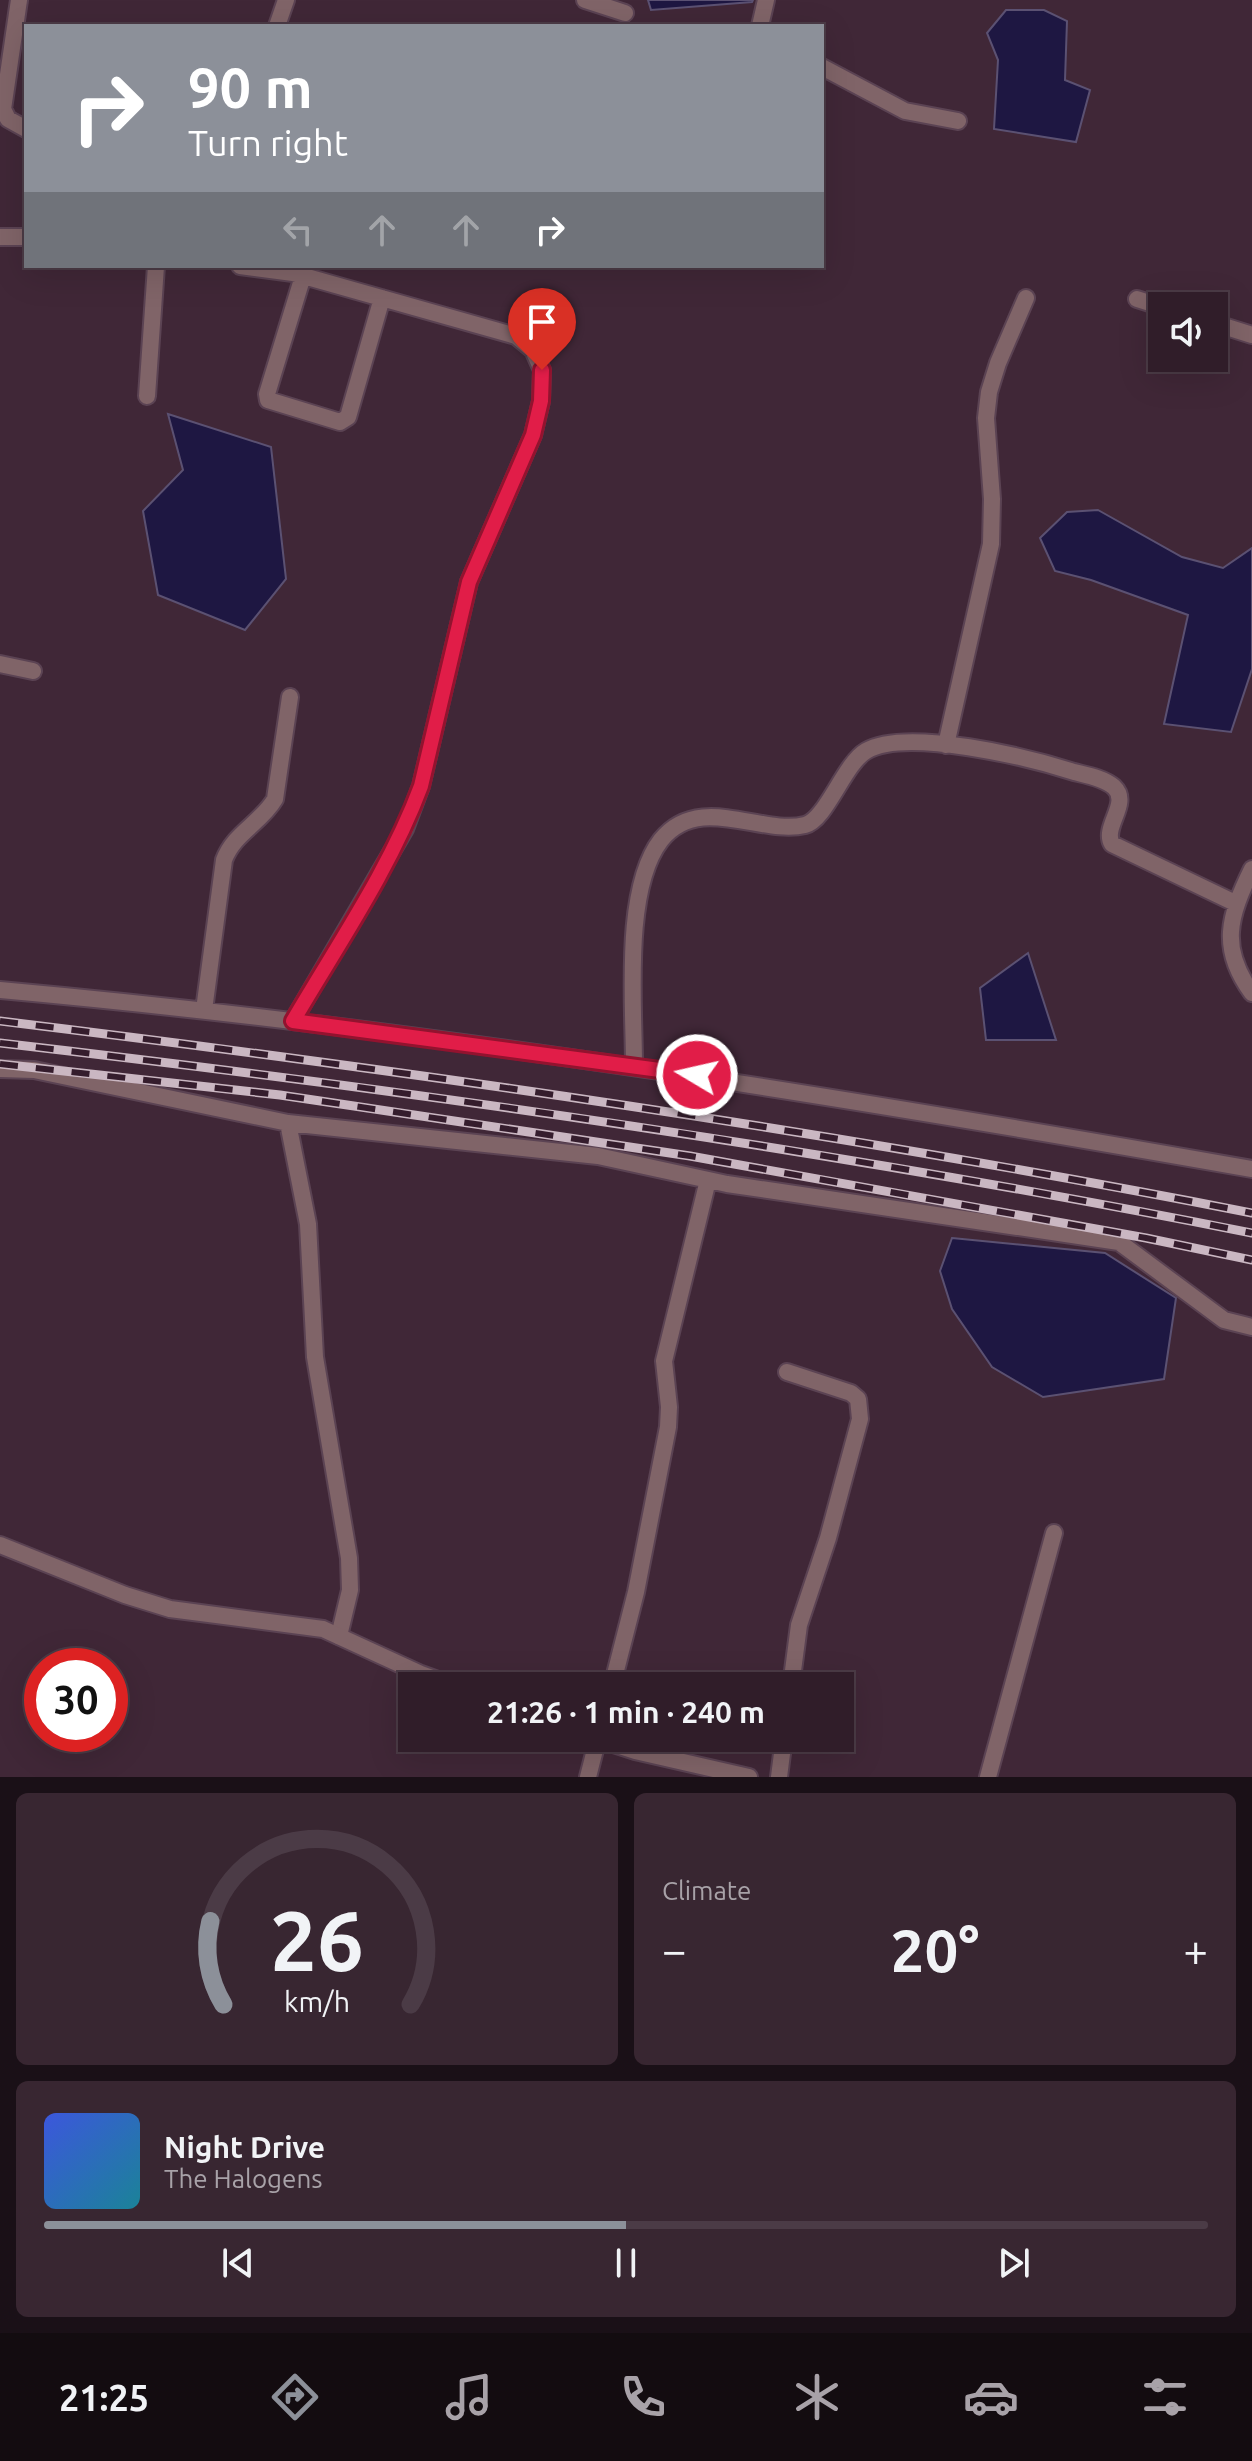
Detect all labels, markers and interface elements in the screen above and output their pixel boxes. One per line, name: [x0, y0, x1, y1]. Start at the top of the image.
icon: right: [56, 56, 160, 160]
text: 90 m: [188, 56, 313, 119]
text: Turn right: [188, 122, 348, 163]
icon: left: [276, 208, 320, 252]
icon: ahead: [360, 208, 404, 252]
icon: ahead: [444, 208, 488, 252]
icon: right: [528, 208, 572, 252]
pin: [508, 288, 576, 370]
map controls: [1148, 292, 1228, 372]
button: sound: [1148, 292, 1228, 372]
icon: arrive: [520, 300, 564, 344]
position arrow: [655, 1033, 739, 1117]
speed limit sign: 30: [24, 1648, 128, 1752]
text: 21:26 · 1 min · 240 m: [487, 1695, 765, 1729]
text: Climate: [662, 1876, 751, 1905]
text: 26: [270, 1893, 364, 1987]
text: 20°: [891, 1916, 979, 1983]
text: −: [662, 1925, 687, 1974]
text: +: [1183, 1925, 1208, 1974]
text: km/h: [284, 1985, 350, 2017]
text: Night Drive: [164, 2130, 325, 2164]
text: The Halogens: [164, 2164, 323, 2193]
icon: previous: [216, 2241, 260, 2285]
icon: pause: [604, 2241, 648, 2285]
icon: next: [992, 2241, 1036, 2285]
icon: directions: [267, 2369, 323, 2425]
icon: music: [441, 2369, 497, 2425]
icon: phone: [615, 2369, 671, 2425]
icon: climate: [789, 2369, 845, 2425]
icon: car: [963, 2369, 1019, 2425]
icon: filters: [1137, 2369, 1193, 2425]
text: 21:25: [59, 2377, 149, 2418]

